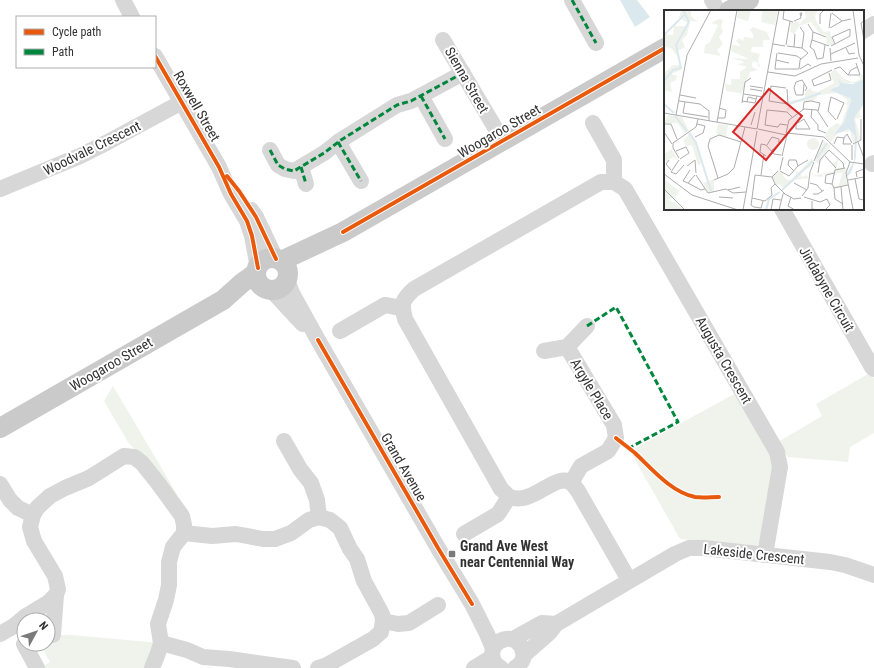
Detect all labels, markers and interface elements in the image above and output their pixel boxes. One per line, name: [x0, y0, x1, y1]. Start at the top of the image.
inset map: [664, 10, 864, 210]
legend: [16, 16, 156, 68]
text: Cycle path: [52, 25, 102, 39]
street label: Sienna Street: [442, 44, 492, 116]
text: Path: [52, 45, 74, 59]
street label: Roxwell Street: [170, 68, 224, 144]
street label: Woogaroo Street: [455, 101, 543, 161]
street label: Woodvale Crescent: [41, 118, 143, 178]
street label: Jindabyne Circuit: [796, 244, 858, 334]
street label: Augusta Crescent: [693, 314, 755, 406]
street label: Woogaroo Street: [67, 334, 155, 394]
street label: Argyle Place: [567, 355, 617, 423]
street label: Grand Avenue: [378, 430, 430, 504]
place label: Grand Ave West near Centennial Way: [460, 538, 575, 570]
street label: Lakeside Crescent: [703, 541, 805, 567]
marker: Grand Ave West near Centennial Way: [447, 549, 457, 559]
north arrow: [16, 612, 56, 652]
text: N: [36, 619, 51, 633]

